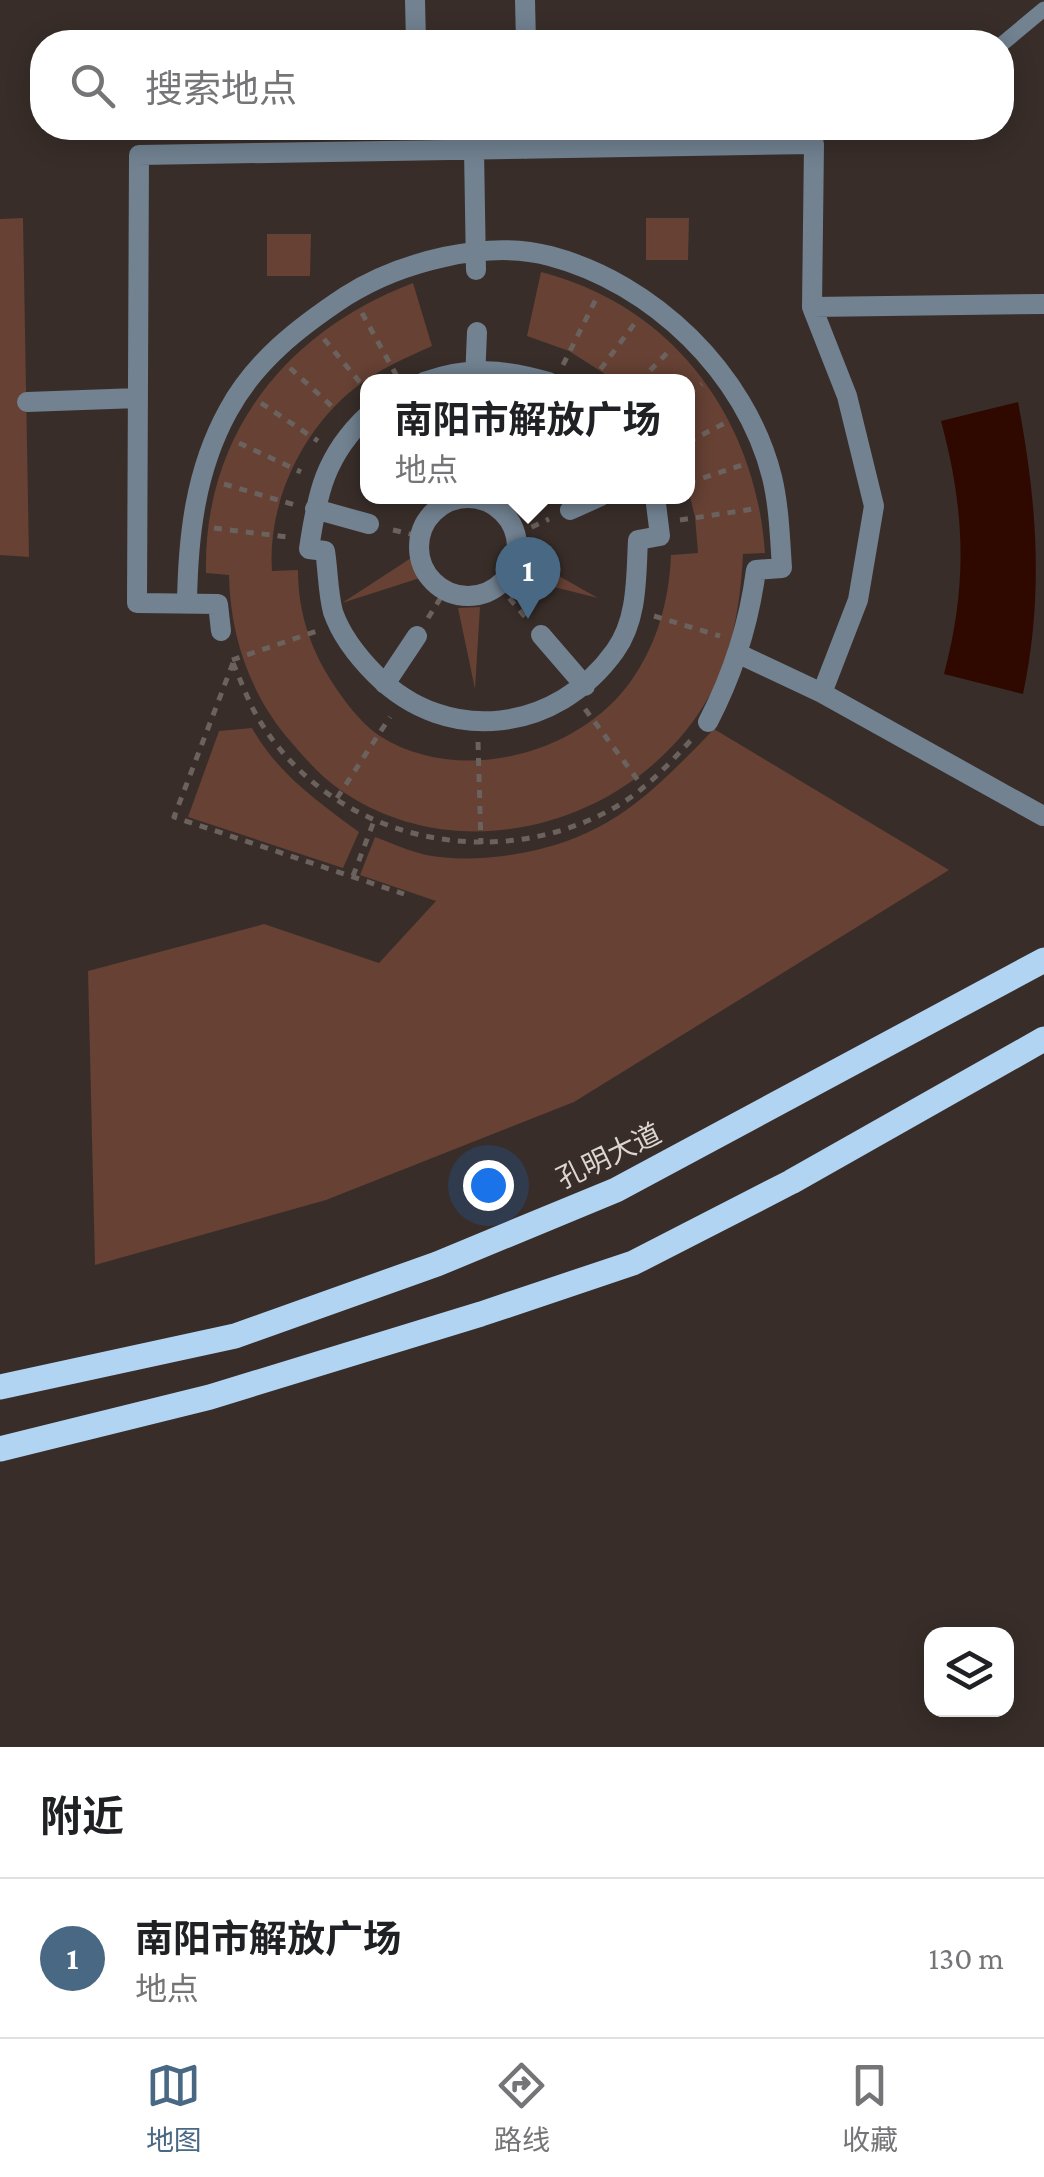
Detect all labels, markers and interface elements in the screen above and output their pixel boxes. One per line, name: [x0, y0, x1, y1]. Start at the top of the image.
search box: [30, 30, 1014, 140]
icon: search: [65, 58, 120, 113]
text: 搜索地点: [145, 68, 297, 110]
popup: [360, 374, 695, 504]
text: 南阳市解放广场: [394, 399, 661, 441]
text: 地点: [394, 452, 459, 488]
pin: 1: [496, 536, 560, 619]
street label: 孔明大道: [552, 1118, 666, 1194]
your location: [463, 1160, 514, 1211]
map controls: [924, 1627, 1014, 1717]
button: layers: [924, 1627, 1014, 1717]
text: 附近: [40, 1793, 124, 1840]
text: 南阳市解放广场: [135, 1918, 401, 1960]
text: 1: [67, 1940, 78, 1976]
text: 130 m: [928, 1940, 1004, 1976]
text: 地点: [135, 1971, 199, 2007]
tab: 地图: [146, 2058, 202, 2158]
tab: 路线: [494, 2058, 550, 2158]
tab: 收藏: [842, 2058, 898, 2158]

